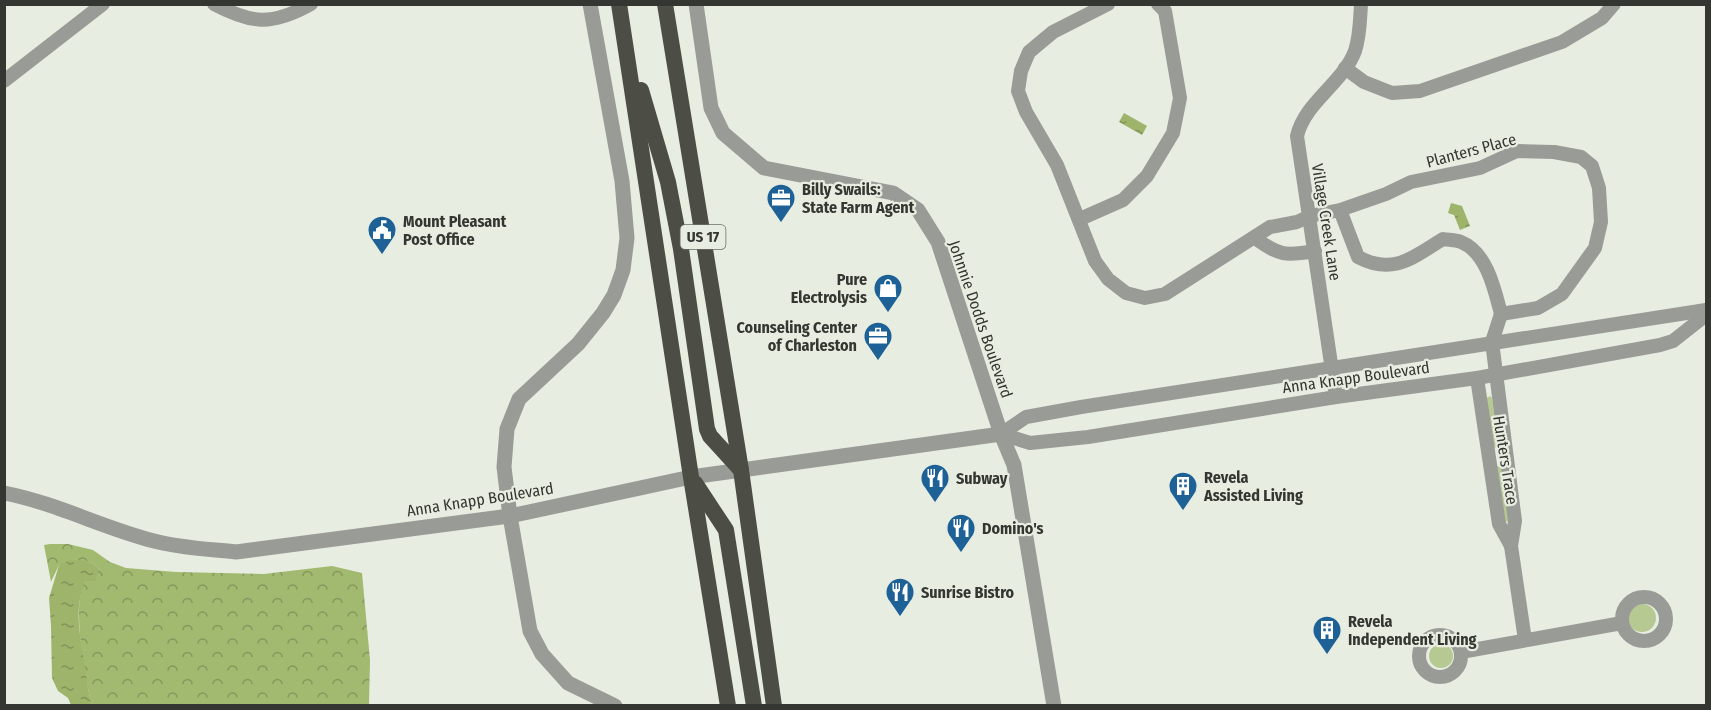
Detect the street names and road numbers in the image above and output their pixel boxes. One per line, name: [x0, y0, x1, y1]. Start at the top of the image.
street label: Planters Place: [1424, 129, 1518, 172]
street label: Village Creek Lane: [1308, 162, 1345, 282]
road number: US 17: [680, 225, 726, 249]
street label: Johnnie Dodds Boulevard: [945, 238, 1016, 400]
street label: Anna Knapp Boulevard: [1281, 358, 1431, 397]
street label: Hunters Trace: [1489, 414, 1522, 506]
street label: Anna Knapp Boulevard: [405, 479, 555, 520]

